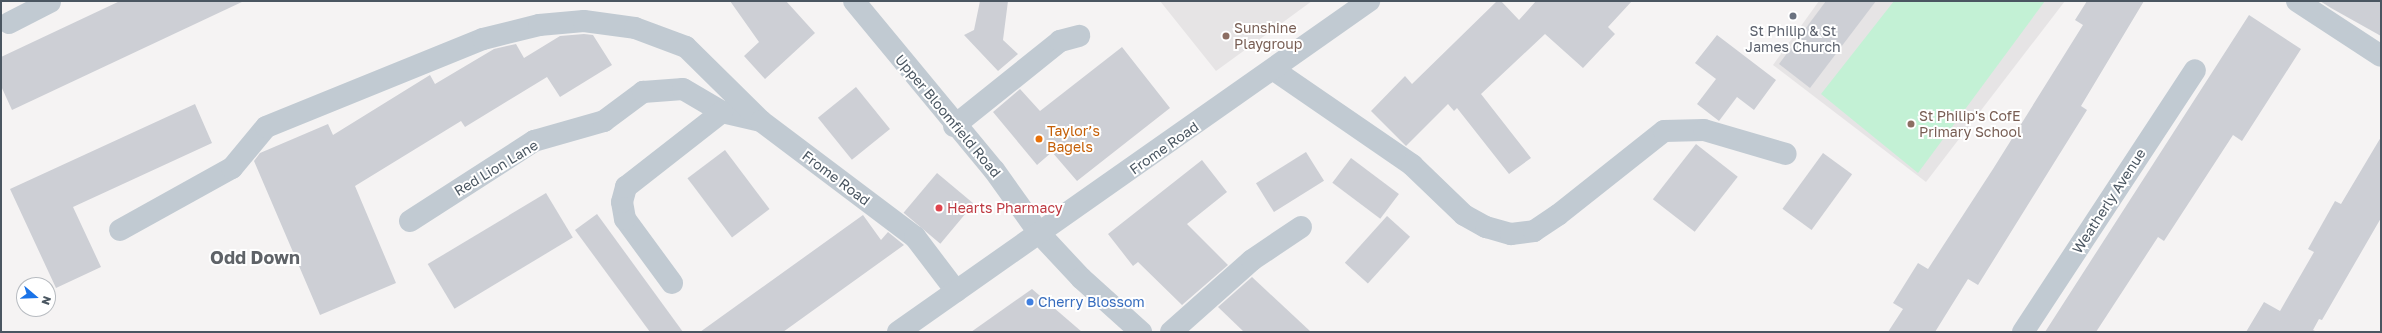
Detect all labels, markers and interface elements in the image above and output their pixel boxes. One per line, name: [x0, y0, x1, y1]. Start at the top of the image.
marker: St Philip & St James Church: [1788, 11, 1798, 21]
place label: Sunshine Playgroup: [1234, 20, 1302, 52]
place label: St Philip & St James Church: [1745, 23, 1841, 56]
marker: Sunshine Playgroup: [1221, 31, 1231, 41]
street label: Upper Bloomfield Road: [892, 51, 1004, 181]
place label: St Philip's CofE Primary School: [1919, 108, 2021, 140]
street label: Frome Road: [1126, 118, 1202, 178]
marker: St Philip's CofE Primary School: [1906, 119, 1916, 129]
place label: Taylor’s Bagels: [1047, 123, 1100, 156]
marker: Taylor’s Bagels: [1034, 134, 1044, 144]
street label: Red Lion Lane: [451, 136, 541, 200]
street label: Weatherly Avenue: [2069, 145, 2149, 257]
street label: Frome Road: [799, 147, 873, 209]
place label: Hearts Pharmacy: [947, 200, 1063, 216]
marker: Hearts Pharmacy: [934, 203, 944, 213]
district label: Odd Down: [210, 246, 300, 268]
north arrow: [16, 277, 56, 317]
place label: Cherry Blossom: [1038, 294, 1145, 310]
text: N: [39, 295, 54, 307]
marker: Cherry Blossom: [1025, 297, 1035, 307]

